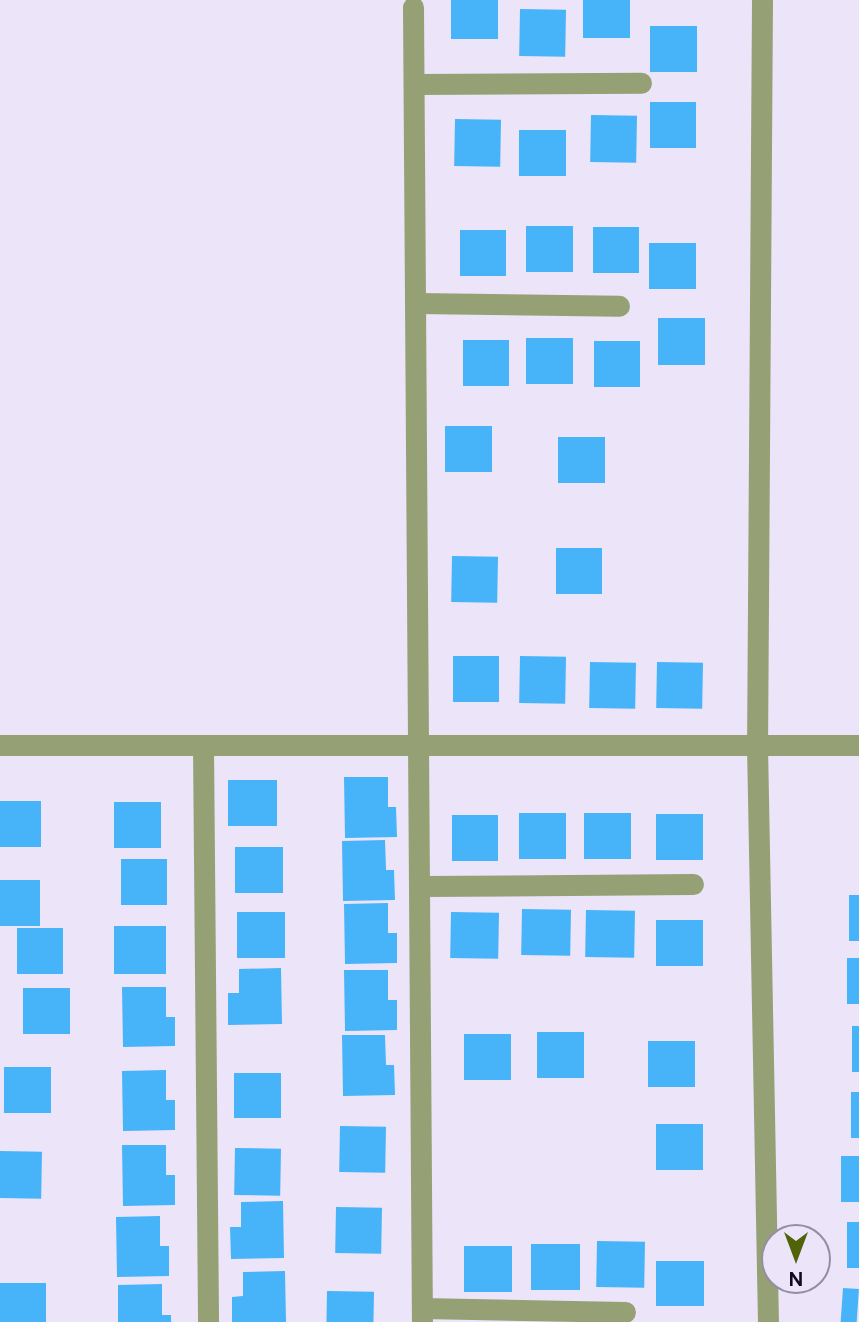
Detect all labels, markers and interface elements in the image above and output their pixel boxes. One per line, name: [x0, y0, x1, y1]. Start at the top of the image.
north arrow: [761, 1224, 831, 1294]
text: N: [789, 1267, 803, 1290]

